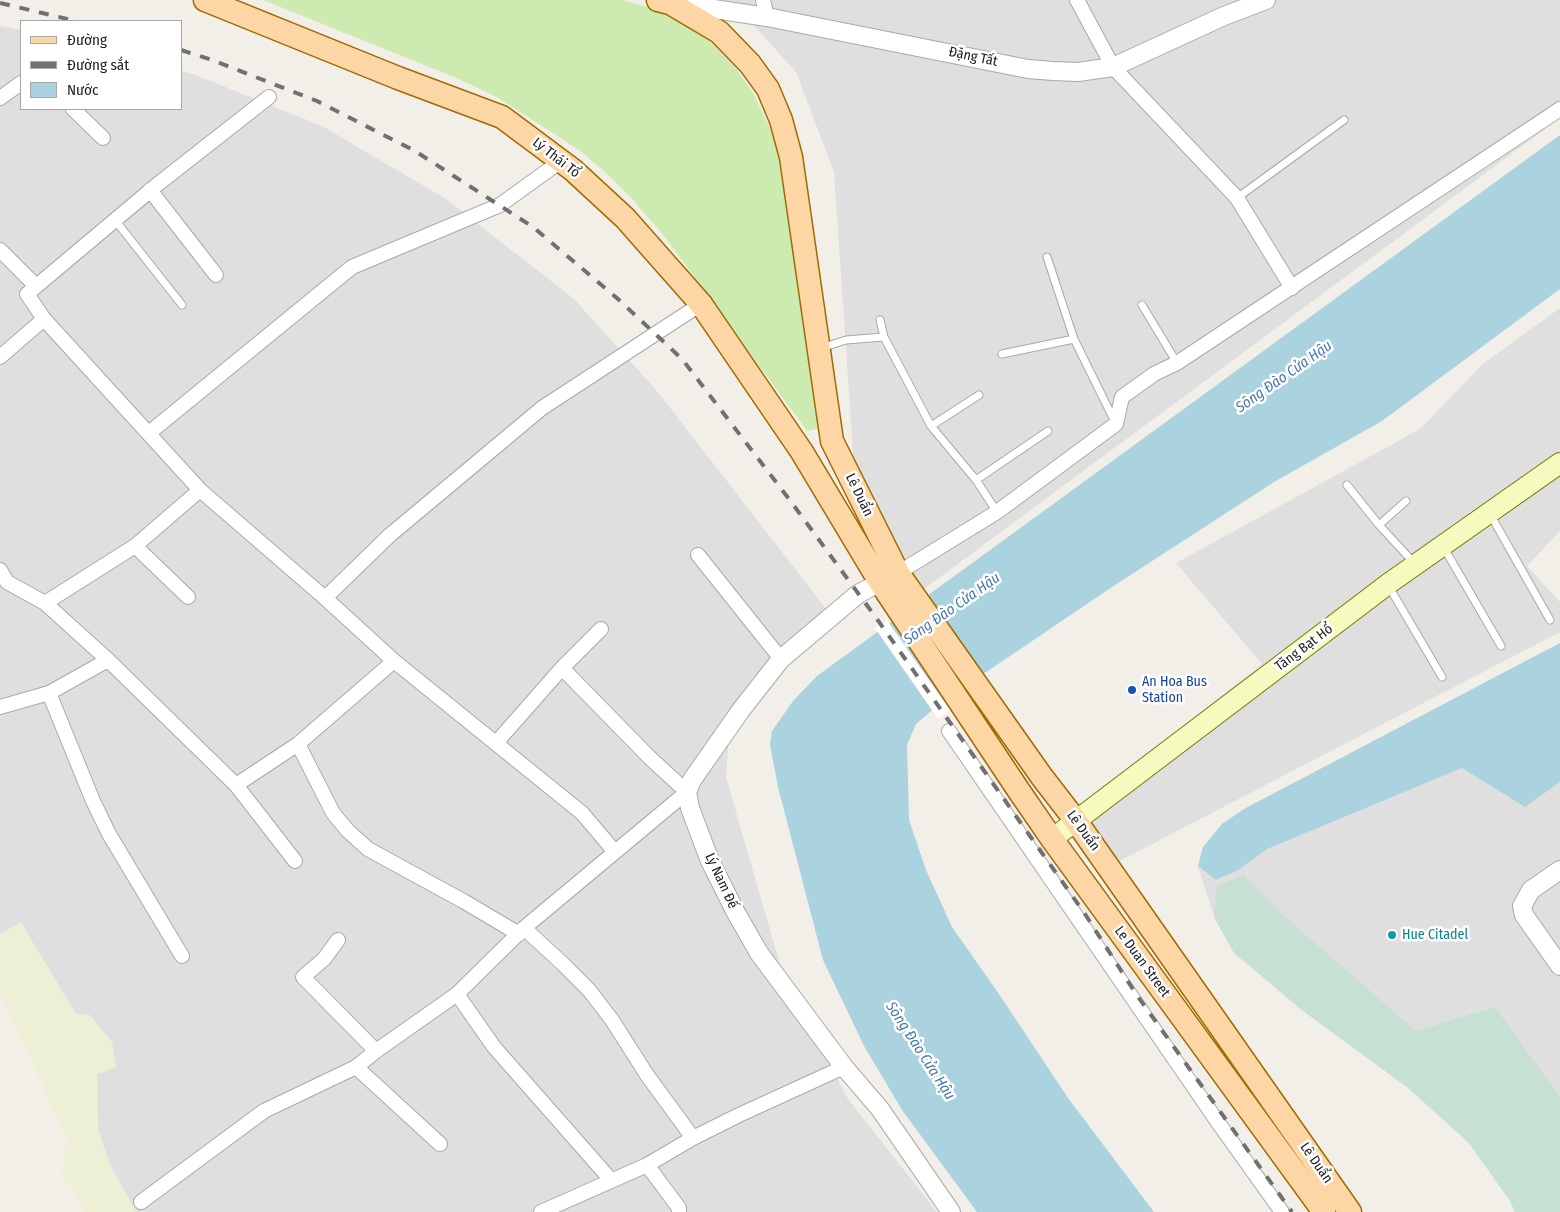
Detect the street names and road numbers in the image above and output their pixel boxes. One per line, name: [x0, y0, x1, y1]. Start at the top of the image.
street label: Đặng Tất: [947, 44, 999, 70]
street label: Lý Thái Tổ: [529, 134, 583, 182]
street label: Lê Duẩn: [841, 471, 877, 519]
street label: Tăng Bạt Hổ: [1272, 621, 1336, 675]
street label: Lê Duẩn: [1063, 808, 1103, 854]
street label: Lý Nam Đế: [701, 851, 741, 911]
street label: Le Duan Street: [1111, 923, 1173, 1001]
street label: Lê Duẩn: [1296, 1139, 1336, 1187]

